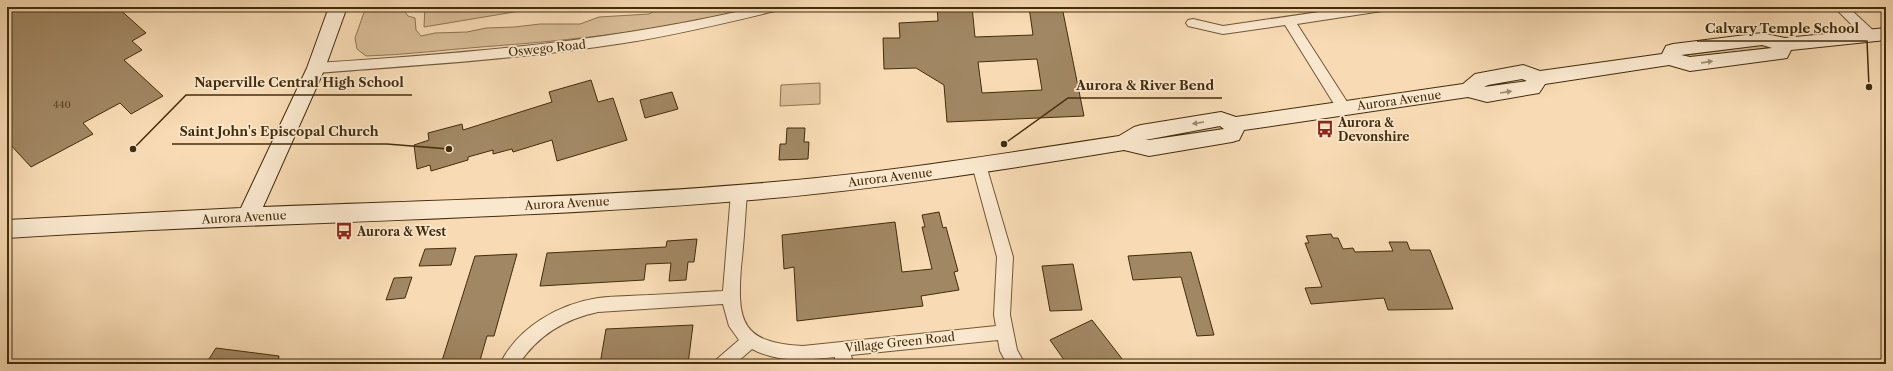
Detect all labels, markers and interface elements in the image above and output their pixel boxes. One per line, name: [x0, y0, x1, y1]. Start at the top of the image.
callout: Calvary Temple School: [1697, 16, 1867, 41]
text: Calvary Temple School: [1705, 20, 1859, 36]
street label: Oswego Road: [507, 36, 587, 60]
one-way arrow: [1701, 59, 1713, 65]
callout: Naperville Central High School: [186, 70, 412, 95]
callout: Aurora & River Bend: [1068, 73, 1222, 98]
text: Naperville Central High School: [194, 74, 404, 90]
text: Aurora & River Bend: [1075, 77, 1214, 93]
street label: Aurora Avenue: [1355, 87, 1442, 113]
one-way arrow: [1500, 89, 1512, 95]
house number: 440: [53, 98, 71, 111]
place label: Aurora & Devonshire: [1337, 115, 1409, 144]
callout: Saint John's Episcopal Church: [172, 119, 387, 144]
bus stop icon: Aurora & Devonshire: [1315, 119, 1335, 139]
one-way arrow: [1192, 120, 1204, 126]
text: Saint John's Episcopal Church: [179, 123, 379, 139]
street label: Aurora Avenue: [846, 164, 933, 190]
street label: Aurora Avenue: [523, 193, 610, 213]
street label: Aurora Avenue: [200, 207, 287, 227]
bus stop icon: Aurora & West: [334, 221, 354, 241]
place label: Aurora & West: [356, 224, 446, 239]
street label: Village Green Road: [843, 329, 956, 355]

